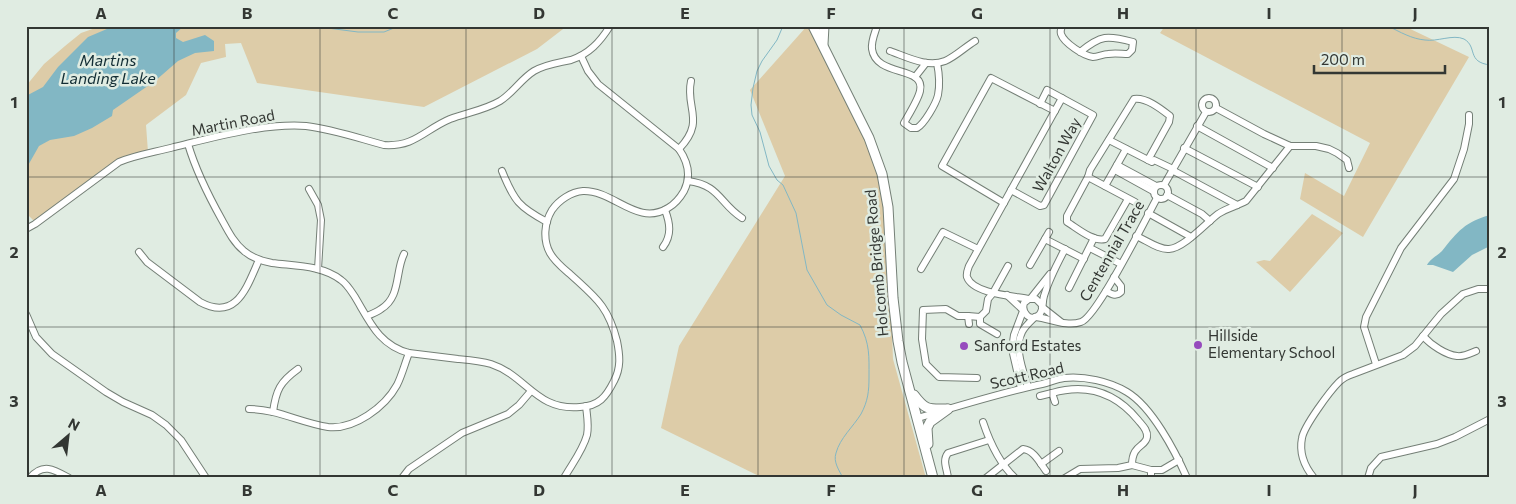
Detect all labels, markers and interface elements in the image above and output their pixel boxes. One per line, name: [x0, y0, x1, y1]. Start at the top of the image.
text: A: [95, 3, 107, 22]
text: B: [242, 3, 253, 22]
text: C: [388, 3, 399, 22]
text: D: [533, 3, 545, 22]
text: E: [680, 3, 690, 22]
text: F: [826, 3, 836, 22]
text: G: [971, 3, 983, 22]
text: H: [1117, 3, 1129, 22]
text: I: [1266, 3, 1272, 22]
text: J: [1412, 3, 1418, 22]
scale bar: [1314, 42, 1445, 74]
water label: Martins Landing Lake: [60, 50, 156, 87]
text: 200 m: [1321, 50, 1365, 68]
text: 1: [10, 92, 18, 111]
text: 1: [1498, 92, 1506, 111]
street label: Martin Road: [190, 105, 276, 139]
street label: Walton Way: [1028, 114, 1084, 195]
street label: Holcomb Bridge Road: [861, 189, 891, 337]
street label: Centennial Trace: [1075, 197, 1147, 304]
text: 2: [9, 242, 19, 261]
text: 2: [1497, 242, 1507, 261]
place label: Hillside Elementary School: [1208, 326, 1335, 361]
place label: Sanford Estates: [974, 336, 1082, 354]
marker: Hillside Elementary School: [1192, 339, 1204, 351]
marker: Sanford Estates: [958, 340, 970, 352]
street label: Scott Road: [988, 358, 1065, 392]
text: 3: [9, 391, 19, 410]
text: 3: [1497, 391, 1507, 410]
north arrow: [42, 412, 92, 462]
text: N: [66, 414, 83, 434]
text: A: [95, 480, 107, 499]
text: B: [242, 480, 253, 499]
text: C: [388, 480, 399, 499]
text: D: [533, 480, 545, 499]
text: E: [680, 480, 690, 499]
text: F: [826, 480, 836, 499]
text: G: [971, 480, 983, 499]
text: H: [1117, 480, 1129, 499]
text: I: [1266, 480, 1272, 499]
text: J: [1412, 480, 1418, 499]

